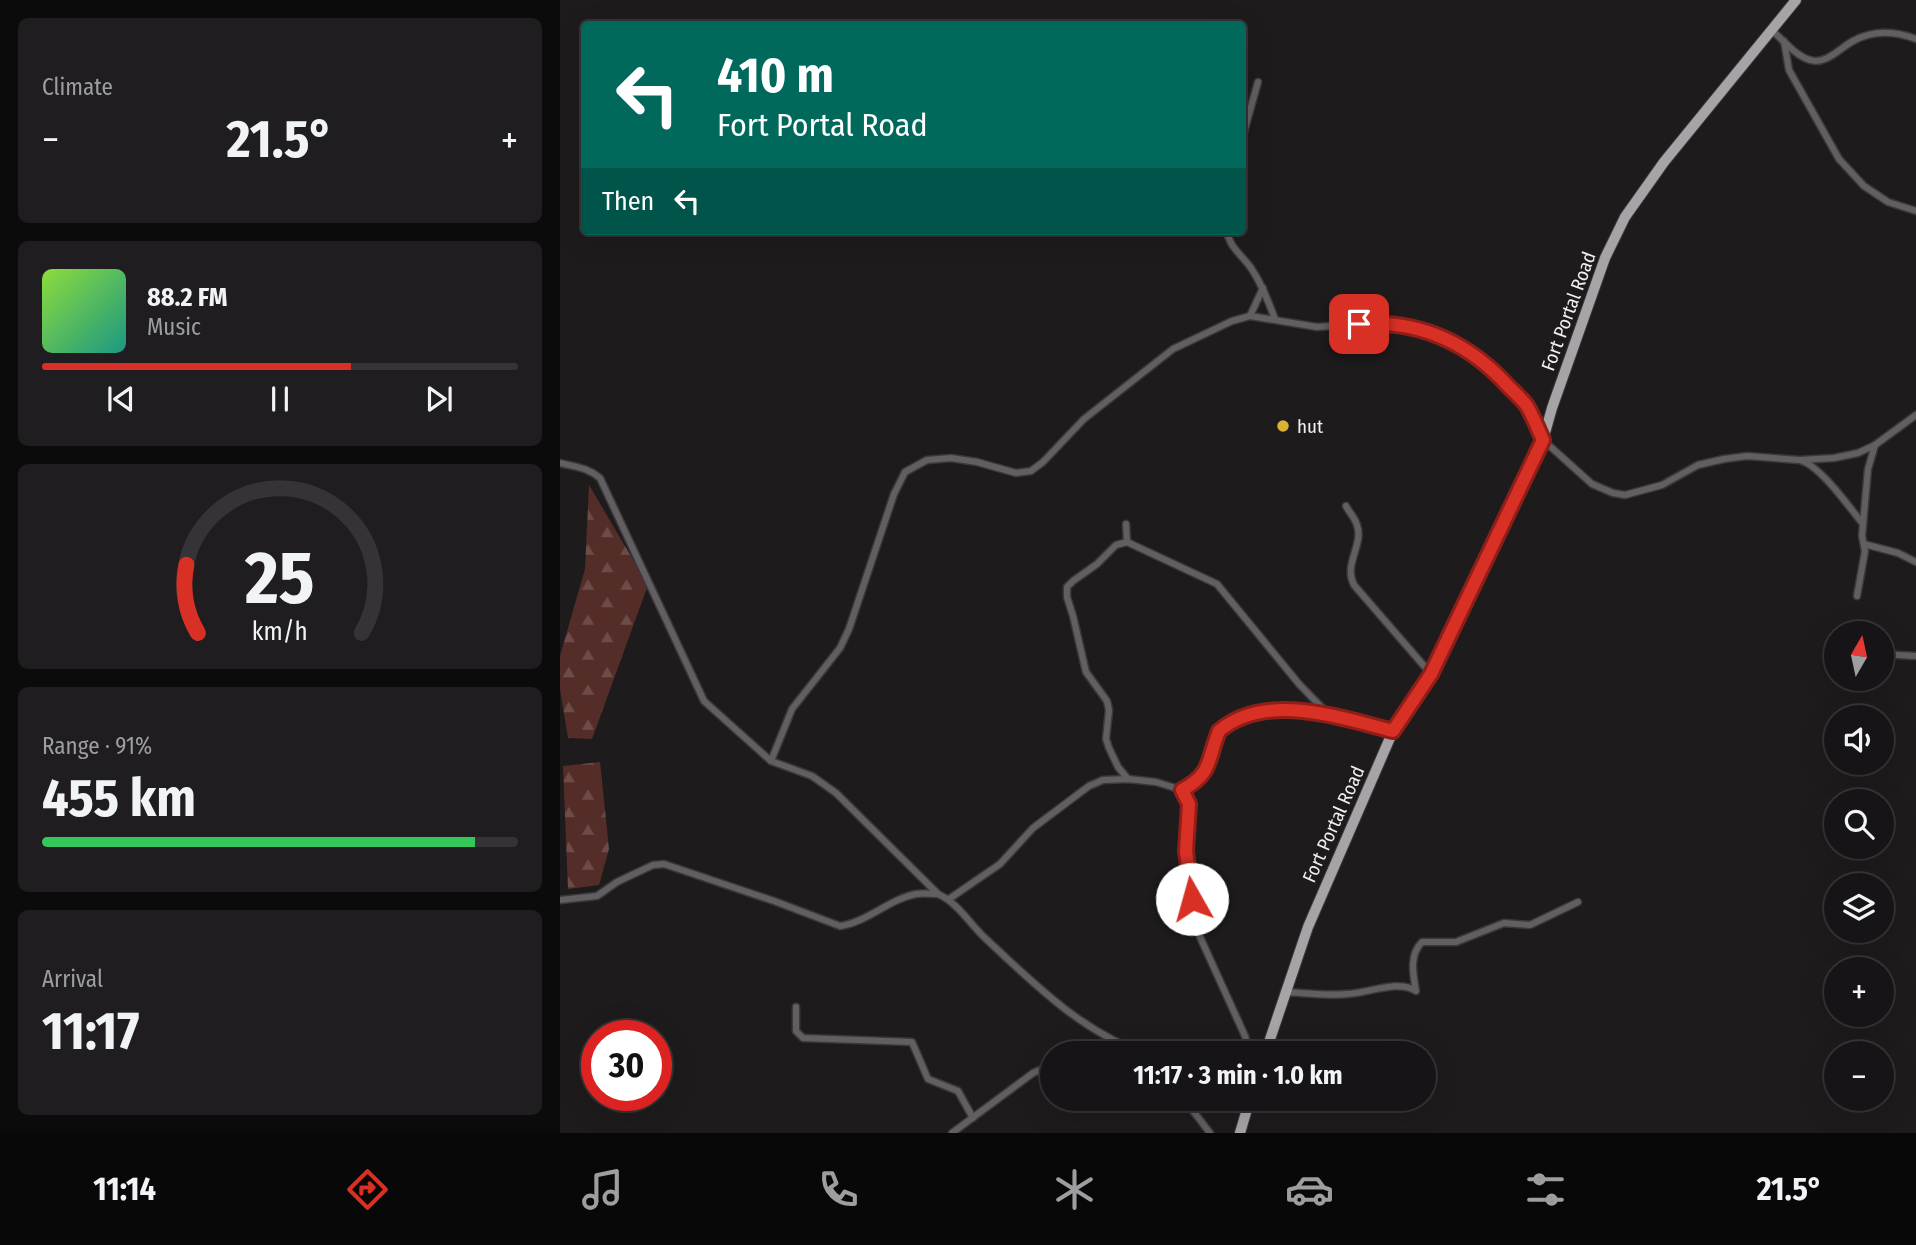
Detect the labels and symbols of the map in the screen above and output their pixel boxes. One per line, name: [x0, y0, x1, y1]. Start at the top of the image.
street label: Fort Portal Road: [1536, 248, 1601, 374]
pin: [1329, 294, 1389, 354]
place label: hut: [1297, 415, 1324, 438]
marker: hut: [1275, 418, 1291, 434]
north arrow: [1824, 621, 1894, 691]
street label: Fort Portal Road: [1298, 762, 1369, 886]
position arrow: [1155, 862, 1229, 936]
speed limit sign: 30: [581, 1020, 672, 1111]

